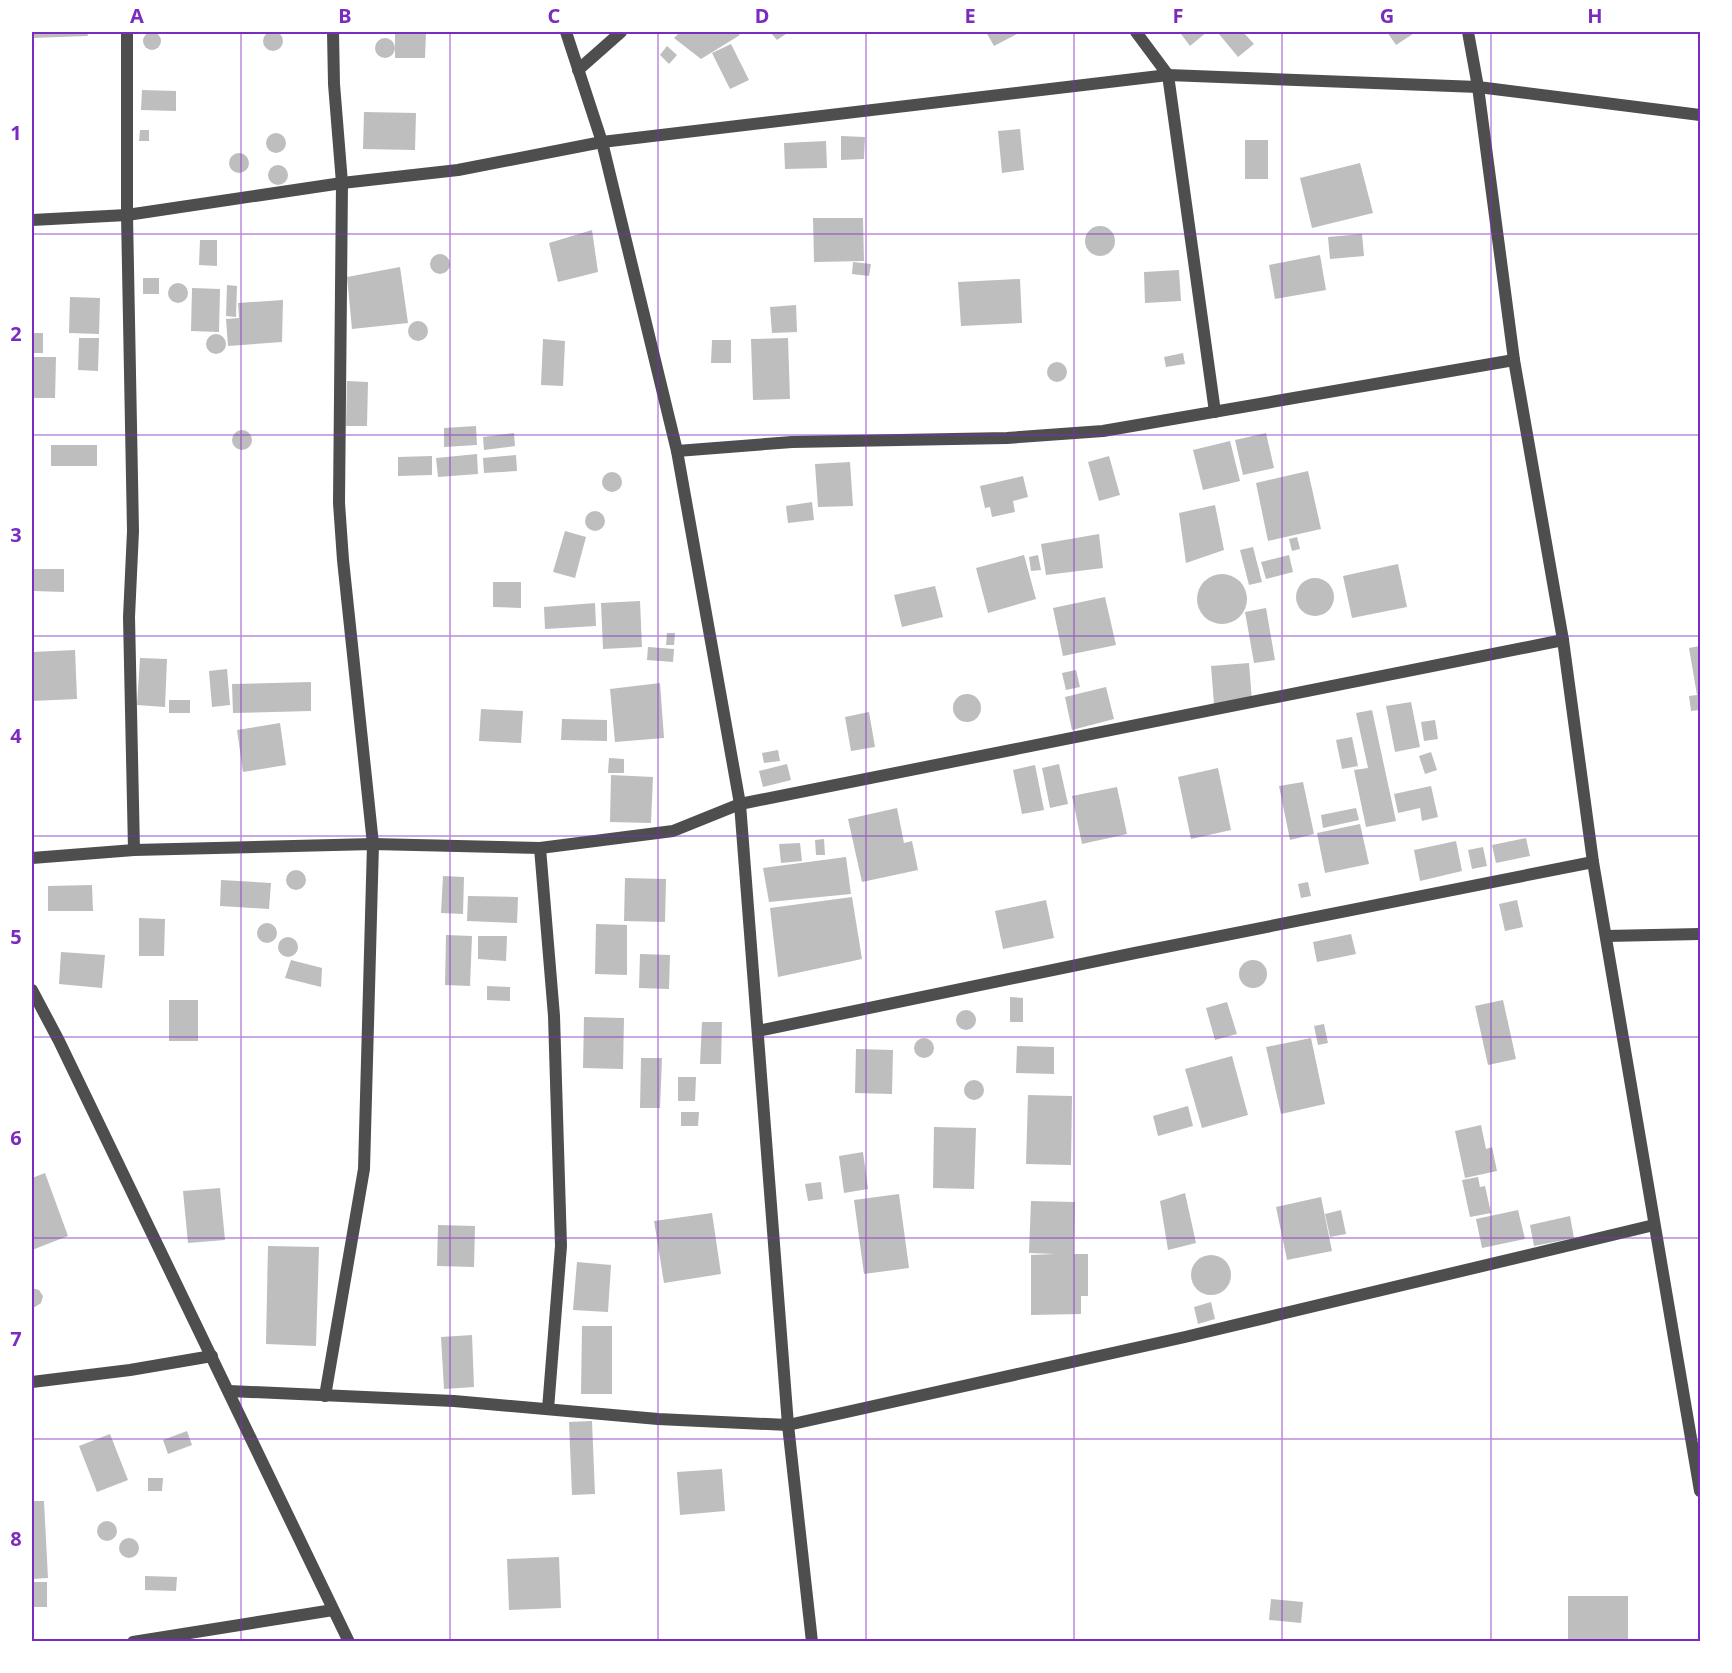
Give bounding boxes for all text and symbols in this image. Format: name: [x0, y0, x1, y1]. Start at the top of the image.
text: A: [130, 2, 144, 29]
text: B: [338, 2, 352, 29]
text: C: [548, 2, 561, 29]
text: D: [755, 2, 769, 29]
text: E: [964, 2, 976, 29]
text: F: [1173, 2, 1183, 29]
text: G: [1380, 2, 1394, 29]
text: H: [1587, 2, 1603, 29]
text: 1: [10, 119, 22, 146]
text: 2: [10, 320, 22, 347]
text: 3: [10, 521, 22, 548]
text: 4: [10, 722, 22, 749]
text: 5: [10, 923, 22, 950]
text: 6: [10, 1124, 22, 1151]
text: 7: [10, 1325, 22, 1352]
text: 8: [10, 1525, 22, 1552]

